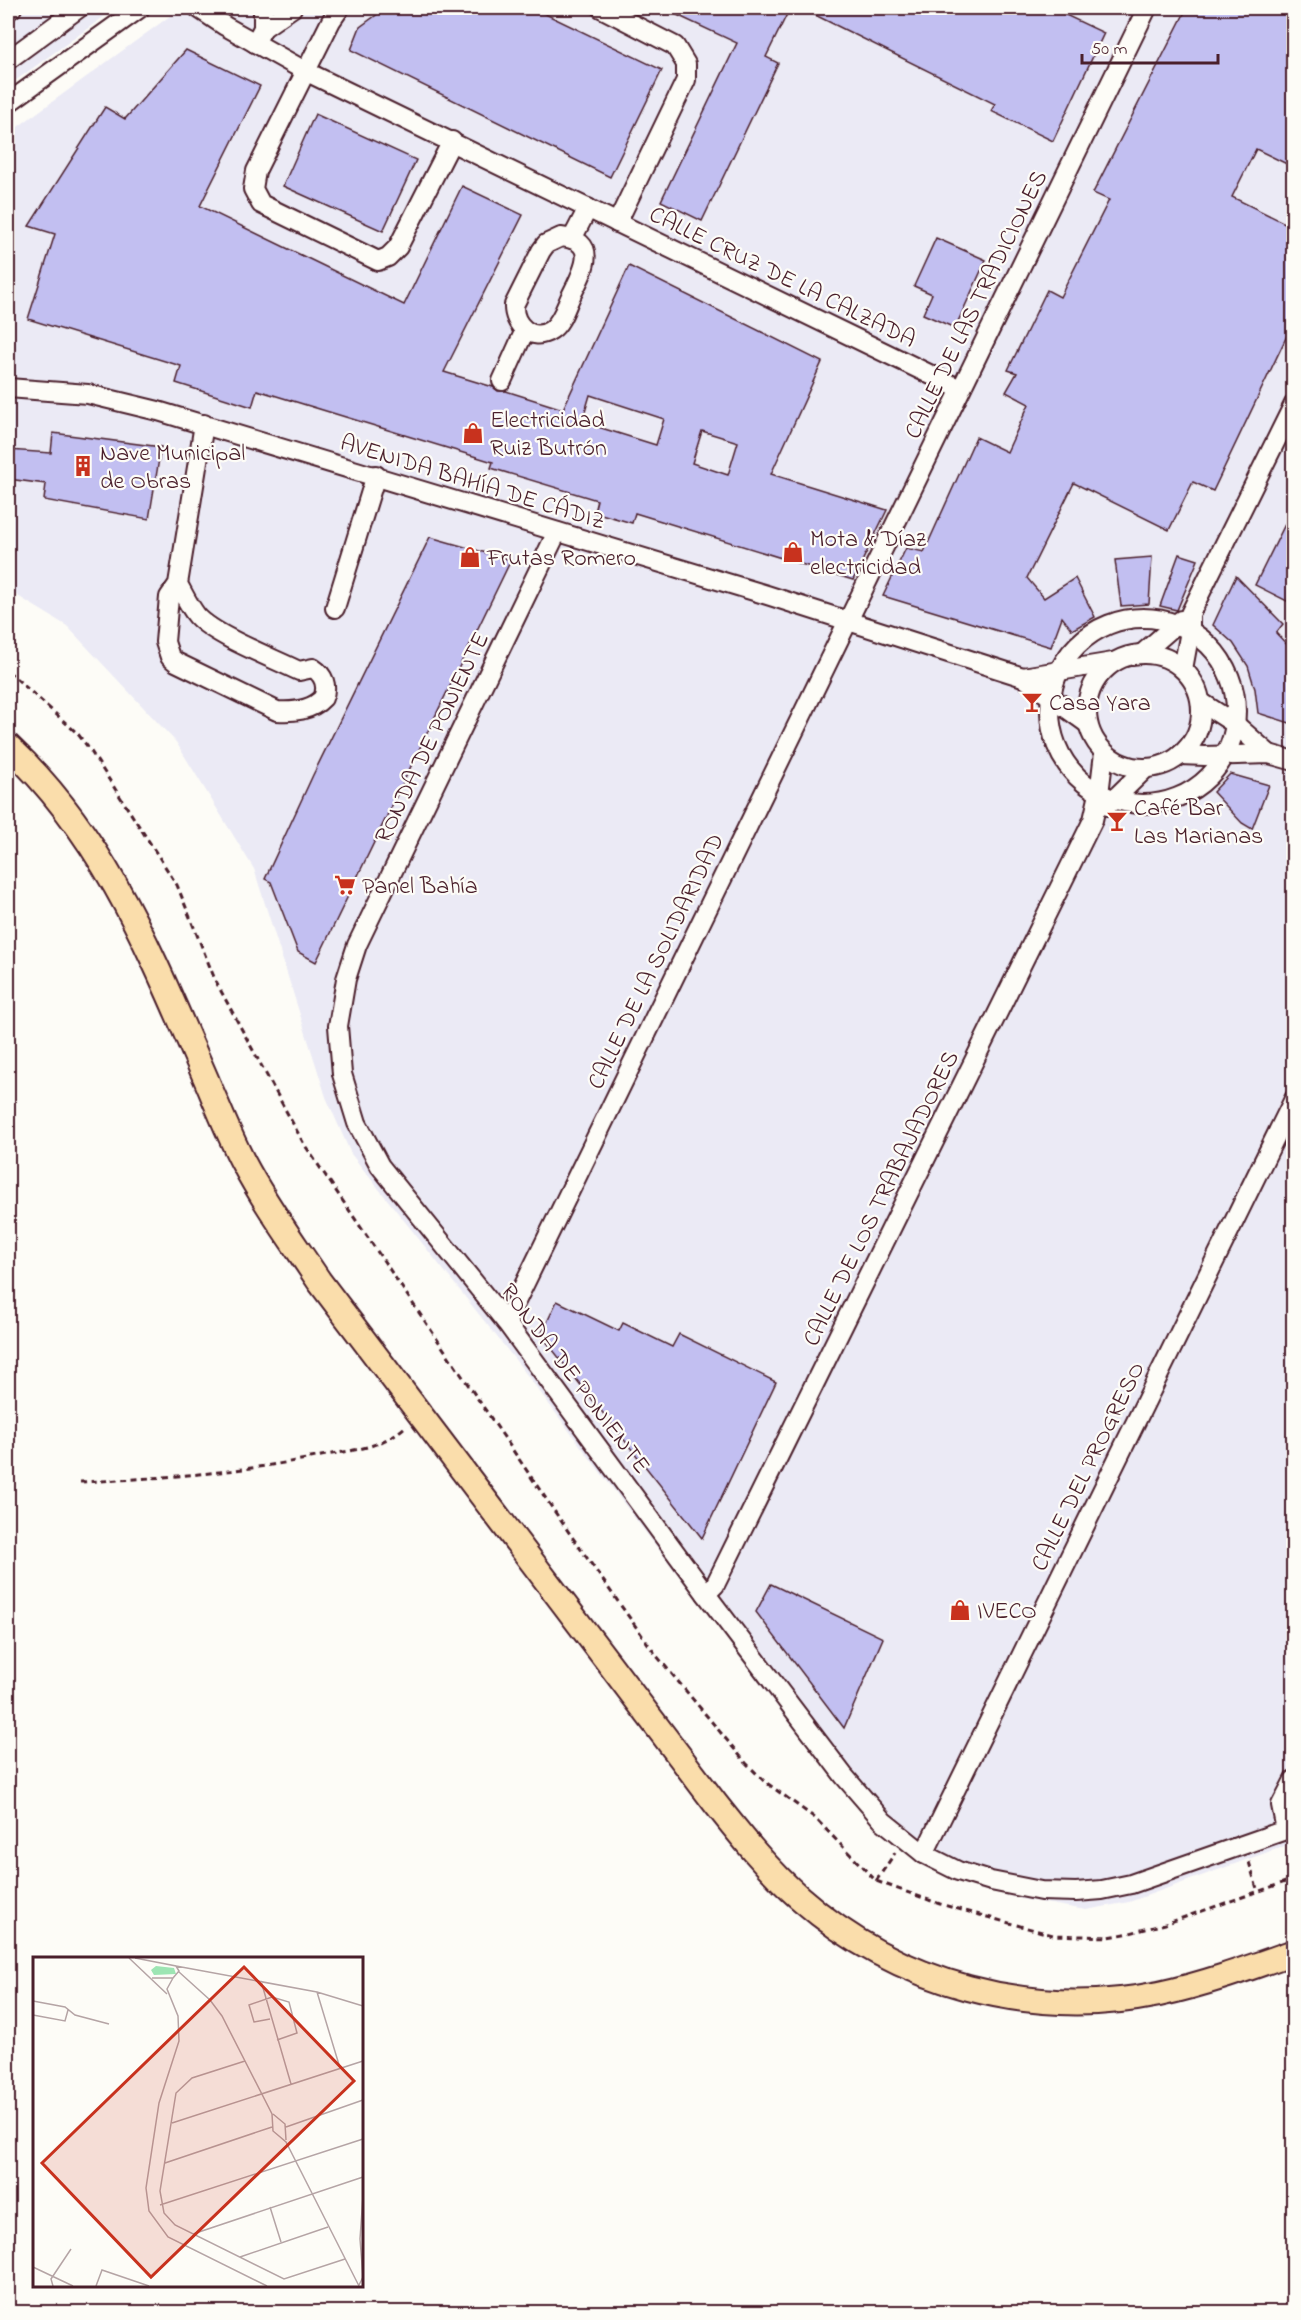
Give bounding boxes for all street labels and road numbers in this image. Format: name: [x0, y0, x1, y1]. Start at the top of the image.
street label: CALLE DE LAS TRADICIONES: [897, 165, 1058, 445]
street label: CALLE CRUZ DE LA CALZADA: [643, 198, 921, 358]
street label: AVENIDA BAHÍA DE CÁDIZ: [336, 426, 609, 540]
street label: RONDA DE PONIENTE: [367, 627, 500, 850]
street label: CALLE DE LA SOLIDARIDAD: [580, 828, 735, 1096]
street label: CALLE DE LOS TRABAJADORES: [795, 1045, 969, 1353]
street label: RONDA DE PONIENTE: [490, 1277, 658, 1482]
street label: CALLE DEL PROGRESO: [1023, 1356, 1155, 1578]

